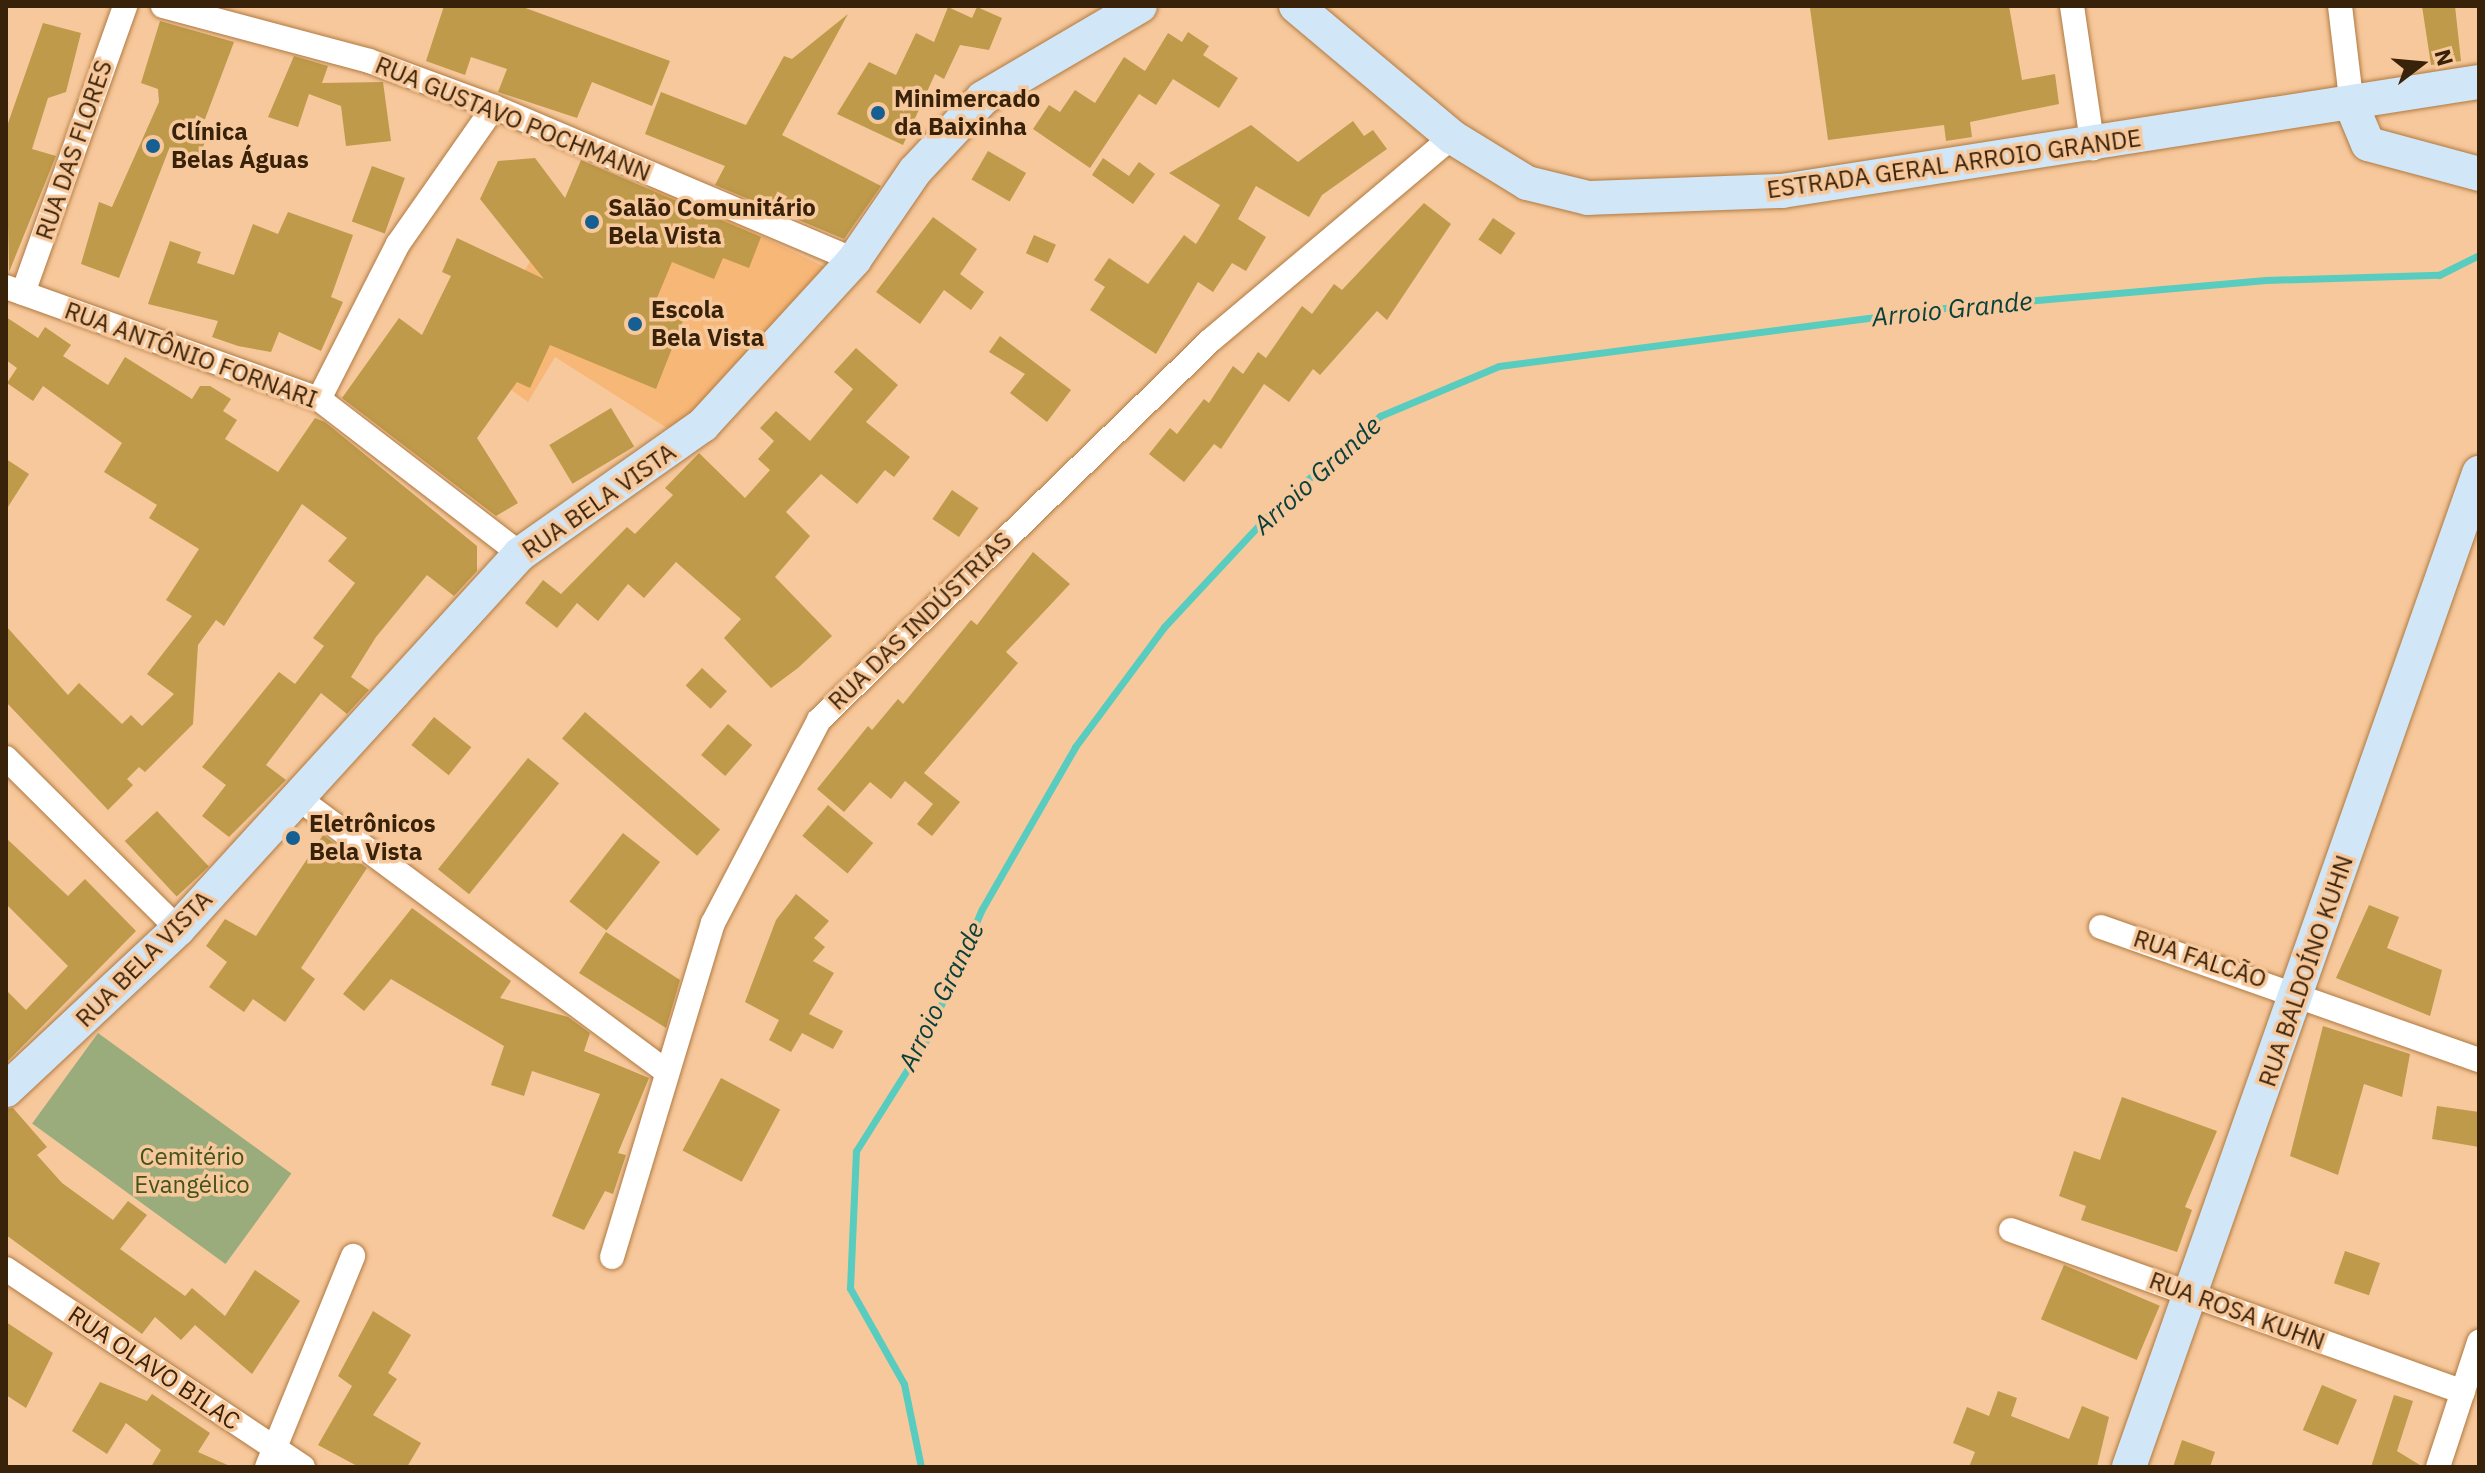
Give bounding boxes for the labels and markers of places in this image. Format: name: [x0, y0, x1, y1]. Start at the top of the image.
place label: Minimercado da Baixinha: [894, 85, 1040, 141]
marker: Minimercado da Baixinha: [869, 104, 887, 122]
place label: Clínica Belas Águas: [171, 118, 309, 174]
marker: Clínica Belas Águas: [142, 135, 164, 157]
place label: Salão Comunitário Bela Vista: [608, 194, 816, 250]
marker: Salão Comunitário Bela Vista: [583, 213, 601, 231]
place label: Escola Bela Vista: [651, 296, 764, 352]
marker: Escola Bela Vista: [626, 315, 644, 333]
place label: Eletrônicos Bela Vista: [309, 810, 436, 866]
marker: Eletrônicos Bela Vista: [284, 829, 302, 847]

